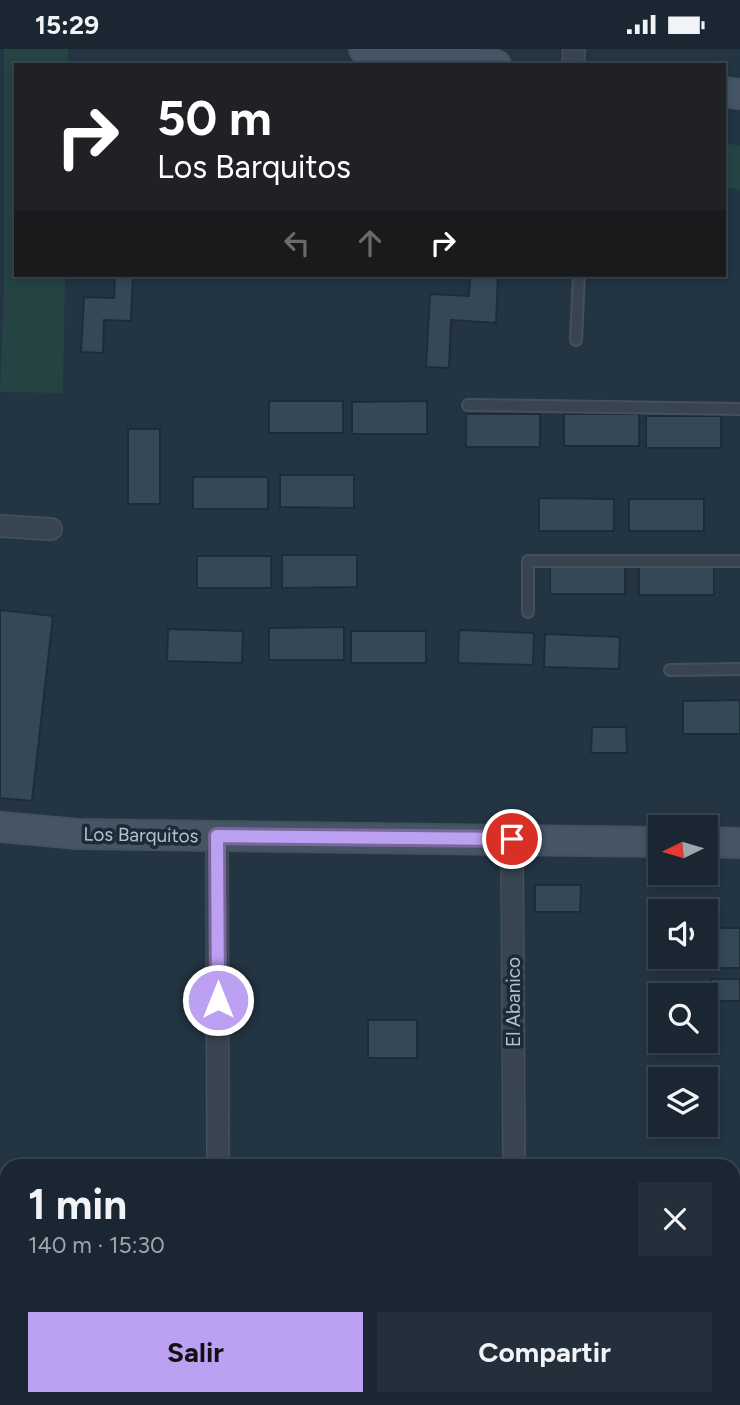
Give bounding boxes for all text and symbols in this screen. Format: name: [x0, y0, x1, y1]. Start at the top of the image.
text: 15:29: [35, 9, 99, 41]
text: 50 m: [157, 88, 272, 147]
icon: right: [42, 91, 133, 182]
text: Los Barquitos: [157, 148, 351, 186]
icon: left: [278, 224, 316, 262]
icon: ahead: [351, 224, 389, 262]
icon: right: [424, 224, 462, 262]
pin: [482, 809, 542, 869]
north arrow: [648, 815, 718, 885]
map controls: [648, 815, 718, 1137]
icon: arrive: [493, 820, 531, 858]
street label: Los Barquitos: [83, 822, 199, 848]
button: sound: [648, 899, 718, 969]
street label: El Abanico: [502, 957, 525, 1047]
position arrow: [181, 963, 255, 1037]
button: search: [648, 983, 718, 1053]
button: layers: [648, 1067, 718, 1137]
text: 1 min: [28, 1179, 127, 1230]
button: close: [638, 1182, 712, 1256]
text: 140 m · 15:30: [28, 1231, 165, 1259]
button: Salir: [28, 1312, 363, 1392]
button: Compartir: [377, 1312, 712, 1392]

